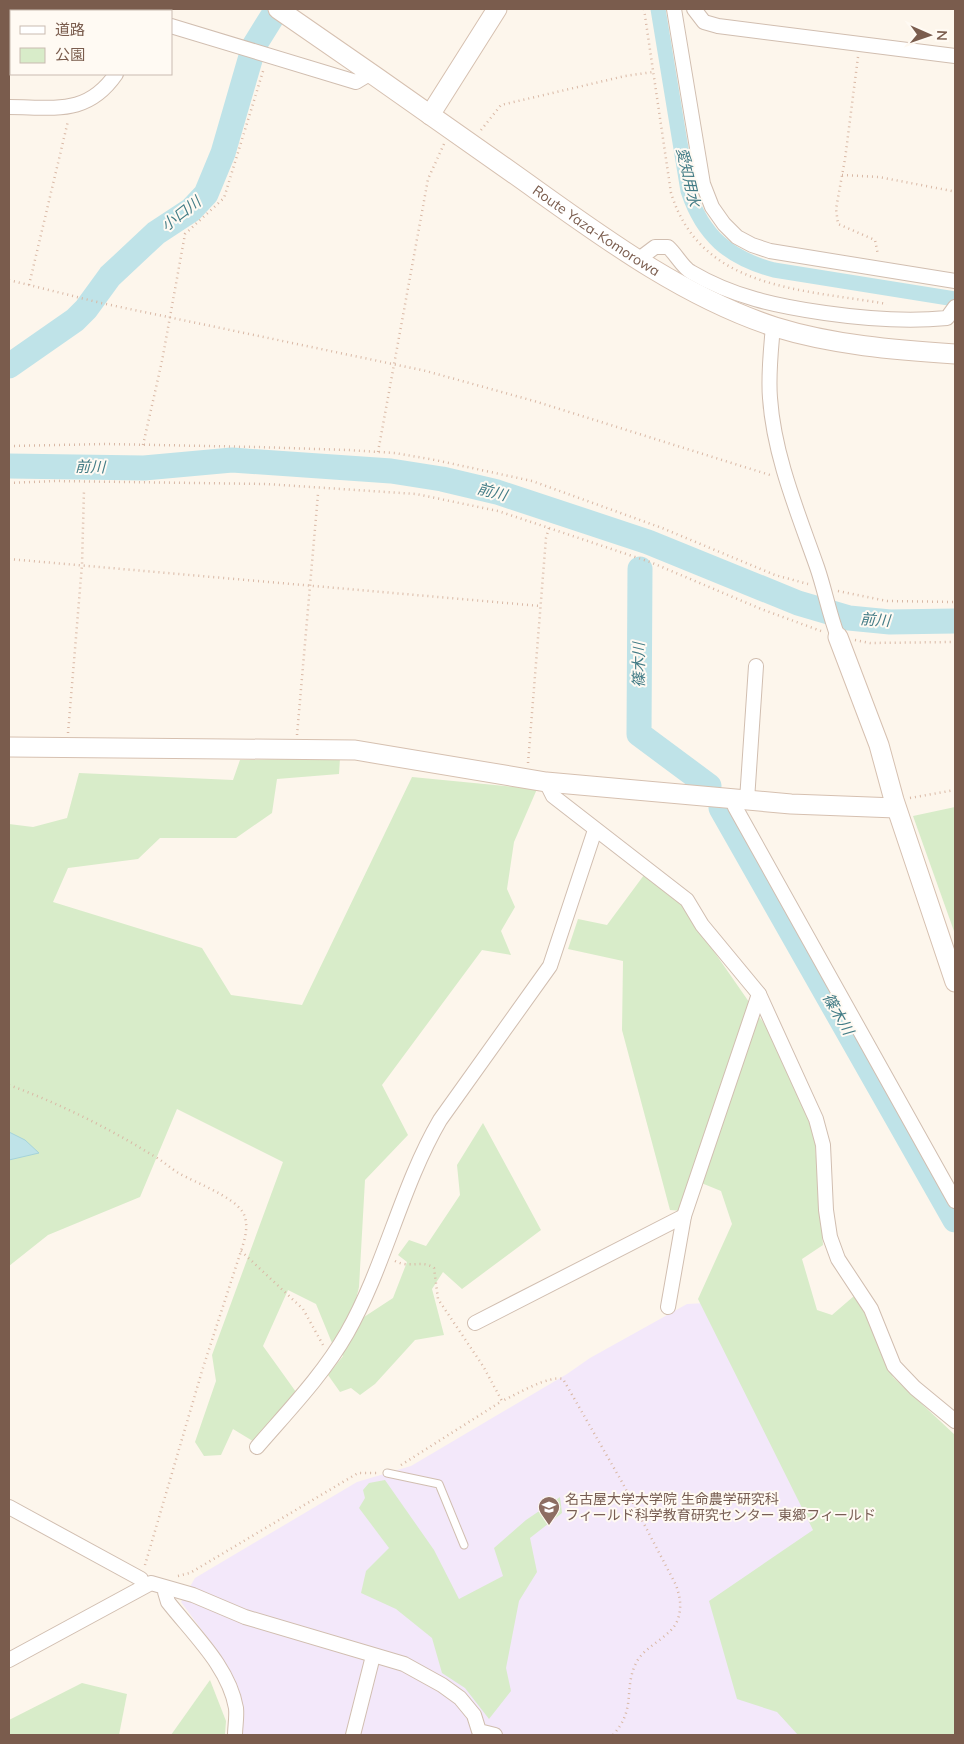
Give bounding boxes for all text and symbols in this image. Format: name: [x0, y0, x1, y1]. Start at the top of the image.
legend: [10, 10, 172, 75]
north arrow: [904, 10, 954, 60]
text: 道路: [55, 20, 85, 39]
text: N: [933, 30, 951, 41]
text: 公園: [55, 45, 85, 64]
water label: 愛知用水: [672, 146, 705, 210]
street label: Route Yaza-Komorowa: [529, 181, 663, 280]
water label: 小口川: [157, 191, 206, 235]
water label: 前川: [75, 457, 107, 476]
water label: 前川: [475, 478, 511, 505]
water label: 前川: [859, 609, 893, 630]
water label: 篠木川: [629, 641, 648, 688]
water label: 篠木川: [819, 990, 859, 1040]
place label: 名古屋大学大学院 生命農学研究科 フィールド科学教育研究センター 東郷フィールド: [565, 1490, 876, 1524]
school or university icon: 名古屋大学大学院 生命農学研究科 フィールド科学教育研究センター 東郷フィールド: [537, 1495, 561, 1526]

